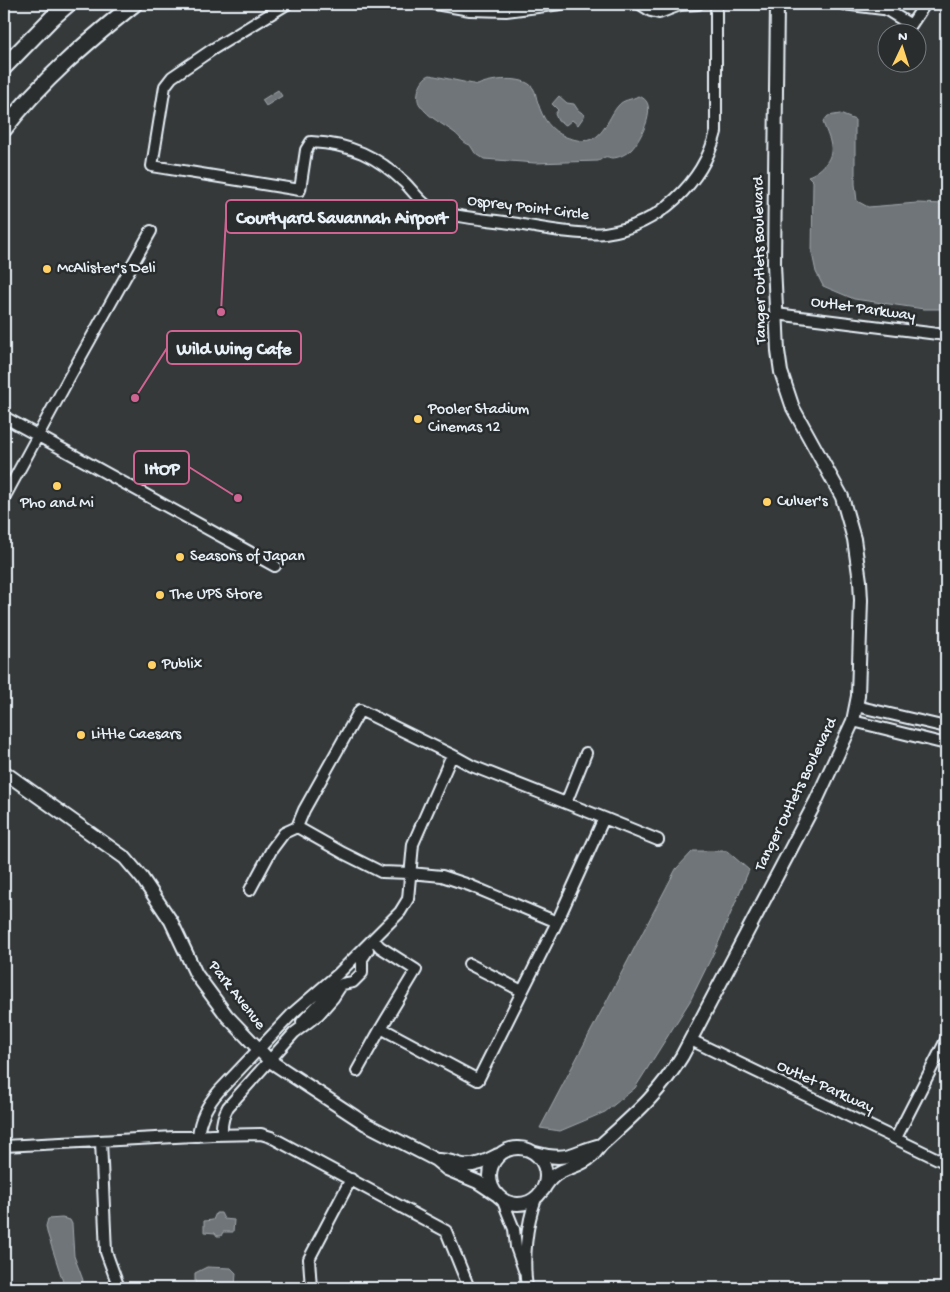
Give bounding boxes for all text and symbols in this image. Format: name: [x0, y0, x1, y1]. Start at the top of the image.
north arrow: [878, 22, 928, 72]
text: N: [898, 29, 908, 46]
street label: Tanger Outlets Boulevard: [750, 174, 772, 345]
street label: Osprey Point Circle: [466, 192, 591, 226]
callout: Courtyard Savannah Airport: [226, 200, 457, 233]
text: Courtyard Savannah Airport: [235, 209, 449, 230]
place label: McAlister's Deli: [57, 260, 156, 279]
marker: McAlister's Deli: [41, 263, 53, 275]
street label: Outlet Parkway: [809, 293, 917, 327]
callout: Wild Wing Cafe: [167, 331, 301, 364]
text: Wild Wing Cafe: [176, 340, 292, 361]
place label: Pooler Stadium Cinemas 12: [427, 401, 530, 438]
marker: Pooler Stadium Cinemas 12: [412, 413, 424, 425]
callout: IHOP: [134, 451, 189, 484]
text: IHOP: [144, 460, 181, 481]
marker: Pho and Mi: [51, 480, 63, 492]
place label: Culver's: [777, 493, 829, 512]
place label: Pho and Mi: [19, 495, 94, 514]
marker: Culver's: [761, 496, 773, 508]
place label: Seasons of Japan: [190, 548, 305, 567]
marker: Seasons of Japan: [174, 551, 186, 563]
place label: The UPS Store: [169, 586, 263, 605]
marker: The UPS Store: [154, 589, 166, 601]
place label: Publix: [161, 656, 203, 675]
marker: Publix: [146, 659, 158, 671]
street label: Tanger Outlets Boulevard: [751, 714, 843, 876]
place label: Little Caesars: [91, 726, 182, 745]
marker: Little Caesars: [75, 729, 87, 741]
street label: Park Avenue: [203, 957, 269, 1035]
street label: Outlet Parkway: [773, 1057, 877, 1119]

